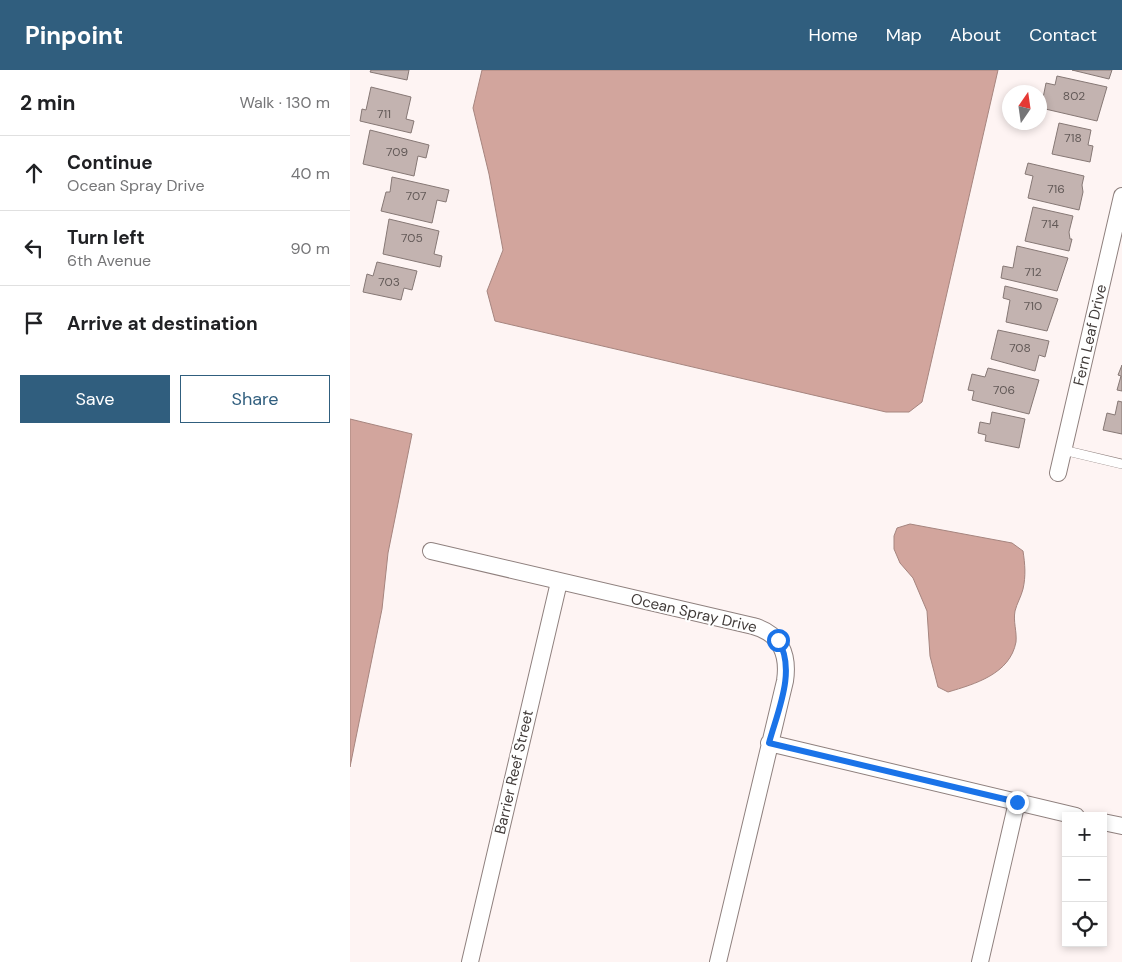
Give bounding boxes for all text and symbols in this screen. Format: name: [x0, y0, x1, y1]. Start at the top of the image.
text: Pinpoint: [25, 20, 123, 51]
text: Home: [808, 23, 858, 47]
text: Map: [886, 23, 922, 47]
text: About: [950, 23, 1001, 47]
text: Contact: [1029, 23, 1097, 47]
north arrow: [1002, 85, 1047, 130]
house number: 802: [1063, 88, 1085, 104]
text: 2 min: [20, 89, 76, 117]
text: Walk · 130 m: [239, 92, 330, 113]
house number: 711: [377, 106, 391, 122]
house number: 718: [1064, 130, 1082, 146]
house number: 709: [386, 144, 408, 160]
text: Continue: [67, 150, 153, 175]
icon: ahead: [20, 159, 48, 187]
text: 40 m: [291, 163, 330, 184]
text: Ocean Spray Drive: [67, 175, 205, 196]
house number: 716: [1047, 181, 1065, 197]
house number: 707: [406, 188, 426, 204]
house number: 714: [1041, 216, 1059, 232]
text: Turn left: [67, 225, 145, 250]
house number: 705: [401, 230, 423, 246]
icon: left: [20, 234, 48, 262]
text: 90 m: [290, 238, 330, 259]
text: 6th Avenue: [67, 250, 151, 271]
house number: 712: [1024, 264, 1042, 280]
house number: 703: [378, 274, 400, 290]
street label: Fern Leaf Drive: [1069, 282, 1111, 388]
house number: 710: [1024, 298, 1042, 314]
icon: arrive: [20, 309, 48, 337]
text: Arrive at destination: [67, 311, 258, 336]
house number: 708: [1009, 340, 1031, 356]
button: Save: [20, 375, 170, 423]
button: Share: [180, 375, 330, 423]
house number: 706: [993, 382, 1015, 398]
street label: Ocean Spray Drive: [629, 589, 759, 637]
route start: [767, 629, 790, 652]
street label: Barrier Reef Street: [490, 708, 538, 836]
route end: [1006, 791, 1029, 814]
map controls: [1062, 812, 1107, 947]
button: +: [1062, 812, 1107, 857]
button: −: [1062, 857, 1107, 902]
button: locate: [1062, 902, 1107, 947]

